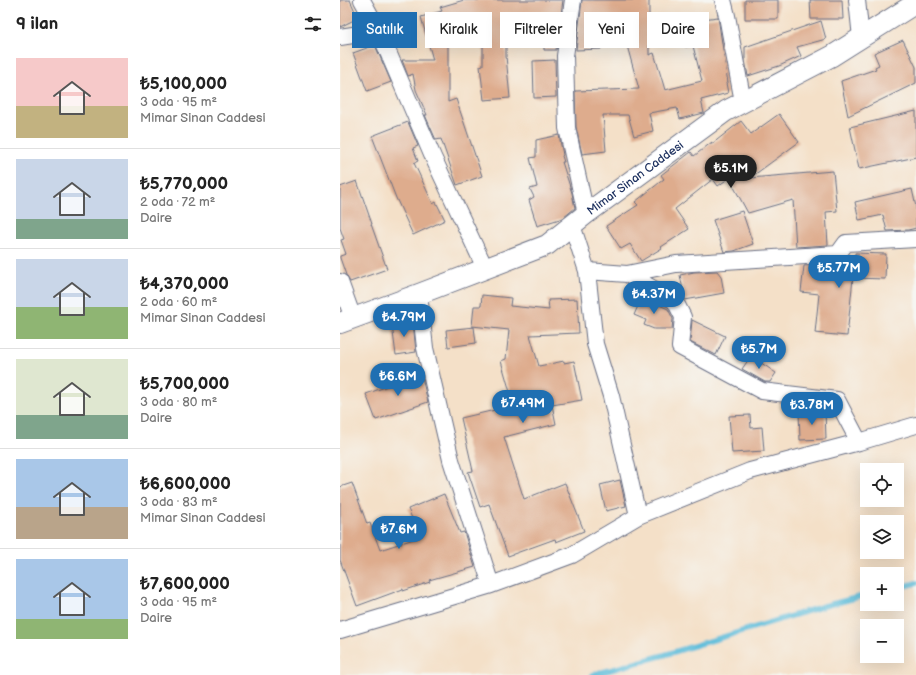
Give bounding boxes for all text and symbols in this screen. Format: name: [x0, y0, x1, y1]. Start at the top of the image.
chip: Satılık: [352, 12, 417, 48]
chip: Kiralık: [425, 12, 492, 48]
chip: Filtreler: [500, 12, 576, 48]
chip: Yeni: [584, 12, 639, 48]
chip: Daire: [647, 12, 709, 48]
icon: filters: [302, 13, 324, 35]
text: 9 ilan: [16, 14, 58, 34]
icon: home: [48, 74, 96, 122]
text: ₺5,100,000: [140, 74, 227, 94]
text: 3 oda · 95 m²: [140, 94, 217, 110]
text: Mimar Sinan Caddesi: [140, 110, 266, 126]
street label: Mimar Sinan Caddesi: [584, 138, 687, 219]
pin: ₺5.1M: [703, 155, 759, 189]
text: ₺5.1M: [714, 160, 748, 176]
text: ₺5,770,000: [140, 174, 228, 194]
icon: home: [48, 175, 96, 223]
text: 2 oda · 72 m²: [140, 194, 215, 210]
text: Daire: [140, 210, 172, 226]
pin: ₺5.77M: [806, 255, 872, 289]
text: ₺5.77M: [817, 260, 861, 276]
text: ₺4,370,000: [140, 274, 229, 294]
icon: home: [48, 275, 96, 323]
pin: ₺4.37M: [621, 281, 687, 315]
text: ₺4.37M: [632, 286, 676, 302]
text: 2 oda · 60 m²: [140, 294, 217, 310]
pin: ₺4.79M: [371, 304, 437, 338]
text: ₺4.79M: [382, 309, 426, 325]
text: Mimar Sinan Caddesi: [140, 310, 266, 326]
pin: ₺5.7M: [731, 336, 787, 370]
text: ₺5.7M: [741, 341, 777, 357]
pin: ₺6.6M: [370, 363, 426, 397]
text: ₺6.6M: [379, 368, 417, 384]
text: ₺5,700,000: [140, 374, 229, 394]
icon: home: [48, 375, 96, 423]
pin: ₺7.49M: [490, 390, 556, 424]
pin: ₺3.78M: [779, 392, 845, 426]
text: 3 oda · 80 m²: [140, 394, 217, 410]
text: ₺7.49M: [501, 395, 545, 411]
text: ₺3.78M: [790, 397, 834, 413]
text: Daire: [140, 410, 172, 426]
map controls: [860, 463, 904, 663]
button: locate: [860, 463, 904, 507]
text: ₺6,600,000: [140, 474, 231, 494]
icon: home: [48, 475, 96, 523]
text: 3 oda · 83 m²: [140, 494, 218, 510]
text: Mimar Sinan Caddesi: [140, 510, 266, 526]
button: layers: [860, 515, 904, 559]
pin: ₺7.6M: [371, 516, 427, 550]
text: ₺7.6M: [381, 521, 417, 537]
button: +: [860, 567, 904, 611]
text: ₺7,600,000: [140, 574, 230, 594]
icon: home: [48, 575, 96, 623]
text: 3 oda · 95 m²: [140, 594, 217, 610]
text: Daire: [140, 610, 172, 626]
button: −: [860, 619, 904, 663]

